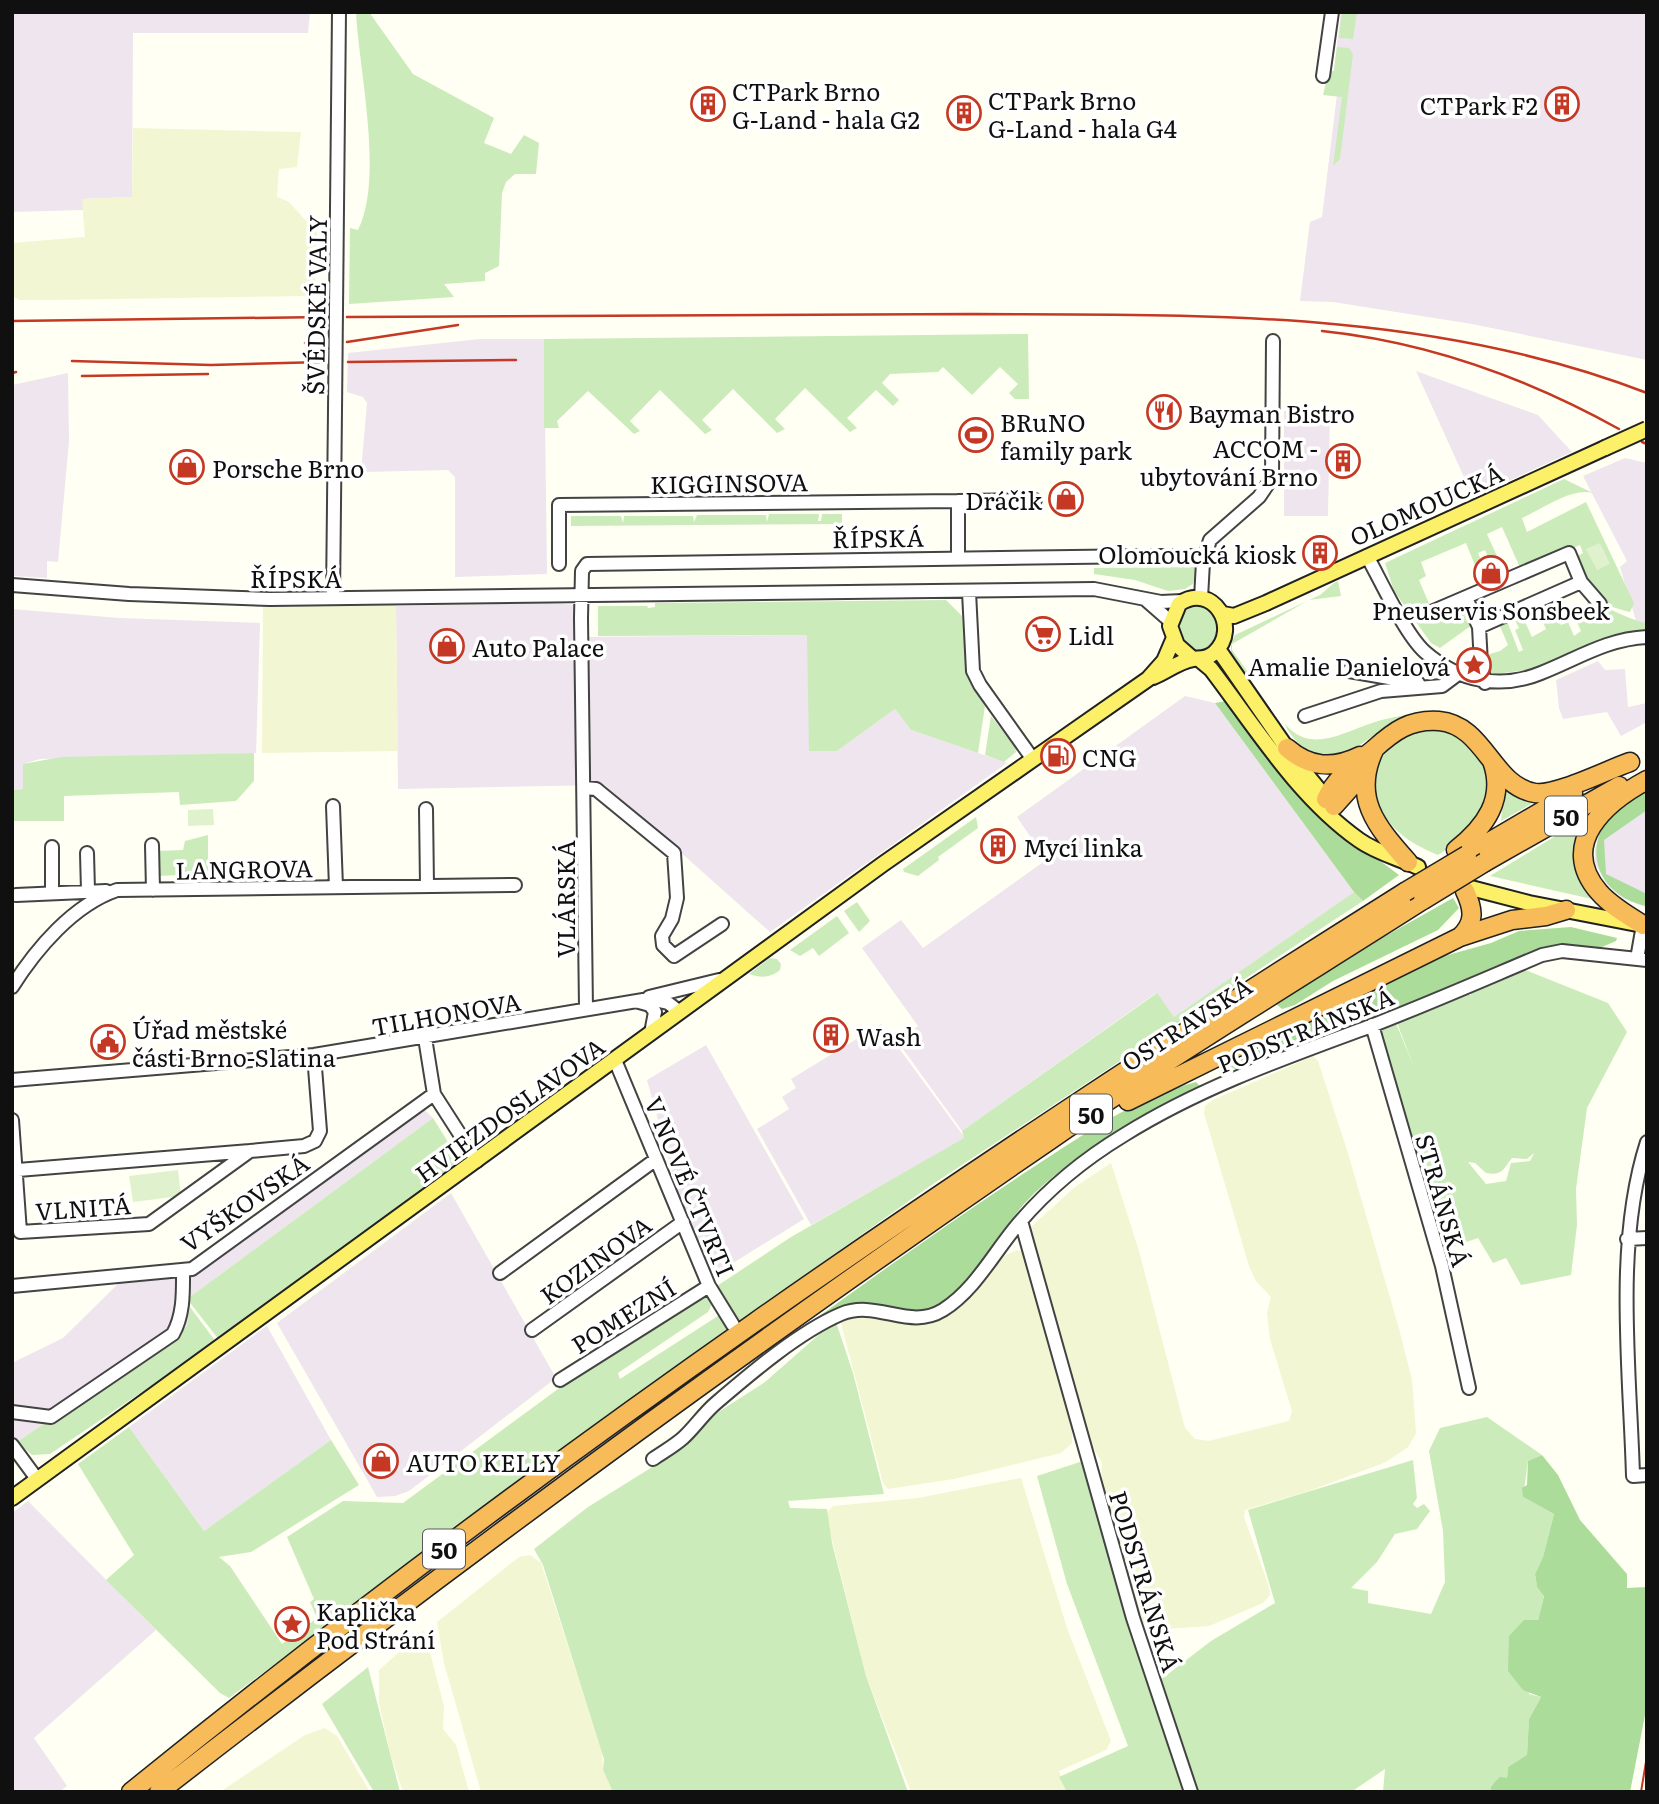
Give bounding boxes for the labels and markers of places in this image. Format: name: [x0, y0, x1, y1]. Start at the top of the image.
place label: CTPark Brno G-Land - hala G2: [732, 73, 920, 136]
place label: CTPark Brno G-Land - hala G4: [988, 82, 1177, 145]
building icon: CTPark Brno G-Land - hala G2: [689, 85, 727, 123]
building icon: CTPark F2: [1543, 85, 1581, 123]
place label: CTPark F2: [1420, 87, 1538, 122]
building icon: CTPark Brno G-Land - hala G4: [945, 94, 983, 132]
restaurant icon: Bayman Bistro: [1145, 393, 1183, 431]
place label: Bayman Bistro: [1188, 395, 1355, 430]
place label: BRuNO family park: [1000, 404, 1132, 467]
sports icon: BRuNO family park: [957, 416, 995, 454]
place label: ACCOM - ubytování Brno: [1140, 430, 1318, 493]
building icon: ACCOM - ubytování Brno: [1324, 442, 1362, 480]
shop icon: Porsche Brno: [168, 448, 206, 486]
place label: Porsche Brno: [212, 450, 364, 485]
shop icon: Dráčik: [1047, 480, 1085, 518]
place label: Dráčik: [965, 482, 1042, 517]
building icon: Olomoucká kiosk: [1301, 534, 1339, 572]
place label: Olomoucká kiosk: [1098, 536, 1296, 571]
shop icon: Pneuservis Sonsbeek: [1472, 554, 1510, 592]
place label: Pneuservis Sonsbeek: [1372, 592, 1610, 627]
supermarket icon: Lidl: [1024, 615, 1062, 653]
place label: Lidl: [1068, 617, 1114, 652]
shop icon: Auto Palace: [428, 627, 466, 665]
place label: Auto Palace: [472, 629, 604, 664]
place icon: Amalie Danielová: [1455, 646, 1493, 684]
place label: Amalie Danielová: [1248, 648, 1450, 683]
fuel station icon: CNG: [1039, 737, 1077, 775]
place label: CNG: [1082, 739, 1137, 774]
building icon: Mycí linka: [979, 827, 1017, 865]
place label: Mycí linka: [1023, 829, 1143, 864]
place label: Úřad městské části Brno-Slatina: [132, 1011, 336, 1074]
building icon: Wash: [812, 1016, 850, 1054]
place label: Wash: [856, 1018, 921, 1053]
public building icon: Úřad městské části Brno-Slatina: [89, 1023, 127, 1061]
shop icon: AUTO KELLY: [362, 1442, 400, 1480]
place label: AUTO KELLY: [406, 1444, 561, 1479]
place label: Kaplička Pod Strání: [316, 1593, 435, 1656]
place icon: Kaplička Pod Strání: [273, 1605, 311, 1643]

